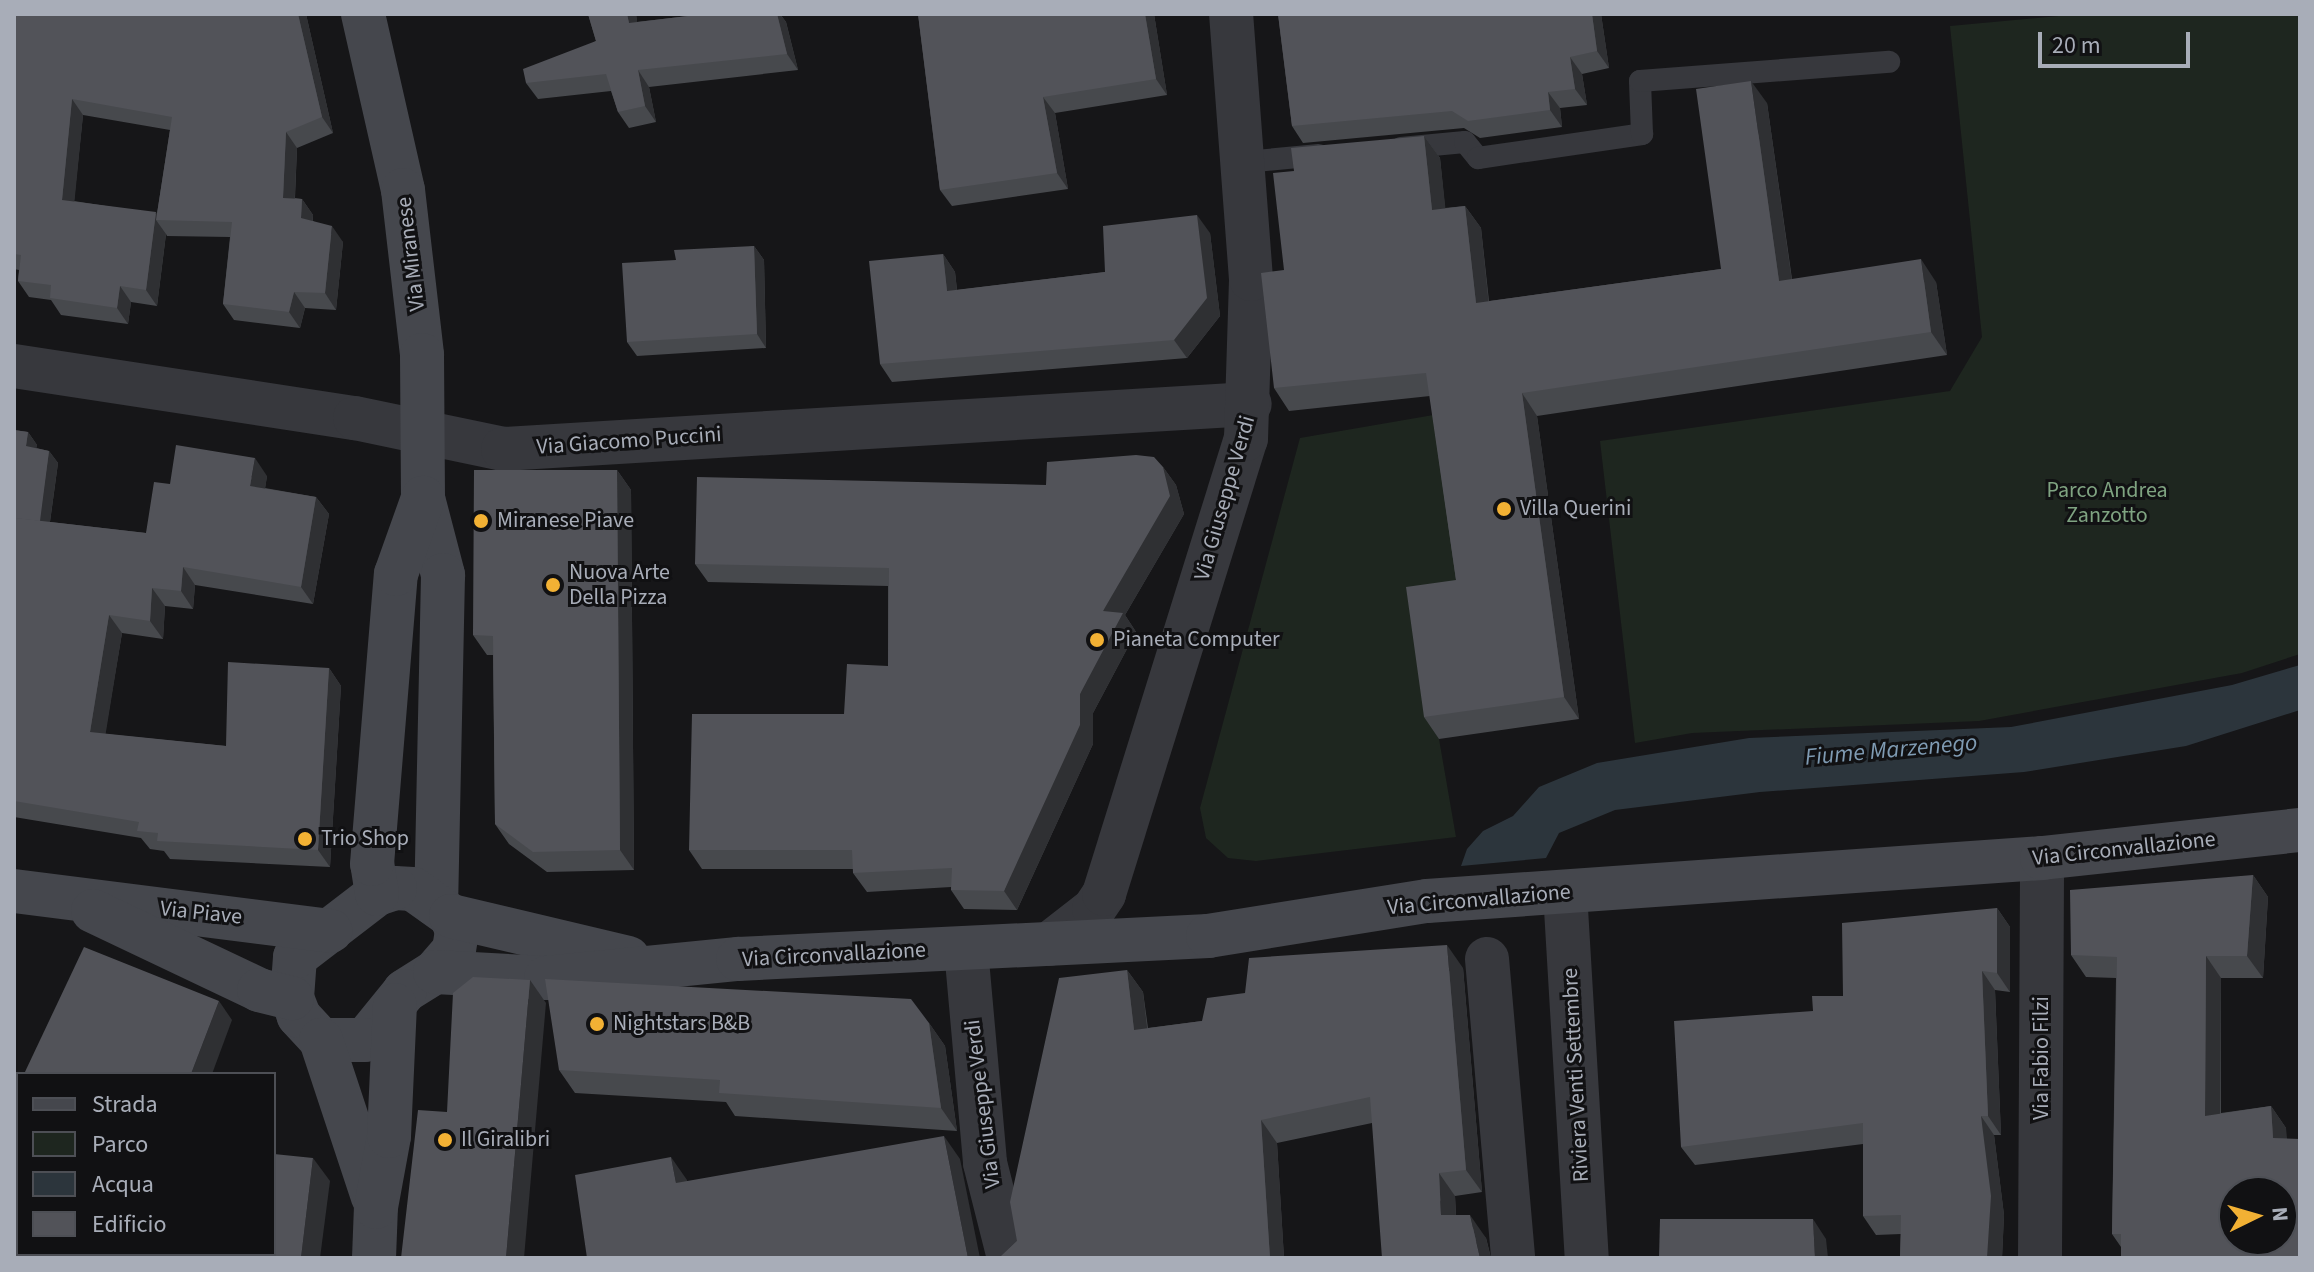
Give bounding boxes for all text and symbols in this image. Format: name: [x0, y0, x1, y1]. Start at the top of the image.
scale bar: [2042, 16, 2194, 66]
text: 20 m: [2052, 28, 2101, 63]
street label: Via Miranese: [391, 195, 431, 313]
street label: Via Giuseppe Verdi: [1189, 413, 1261, 583]
street label: Via Giacomo Puccini: [536, 421, 722, 461]
park label: Parco Andrea Zanzotto: [2046, 477, 2168, 528]
place label: Villa Querini: [1520, 496, 1631, 522]
marker: Villa Querini: [1495, 500, 1513, 518]
place label: Miranese Piave: [497, 508, 634, 534]
marker: Miranese Piave: [472, 512, 490, 530]
place label: Nuova Arte Della Pizza: [569, 559, 670, 610]
marker: Nuova Arte Della Pizza: [544, 576, 562, 594]
place label: Pianeta Computer: [1113, 627, 1280, 653]
marker: Pianeta Computer: [1088, 631, 1106, 649]
water label: Fiume Marzenego: [1804, 728, 1978, 772]
place label: Trio Shop: [321, 826, 409, 852]
street label: Via Circonvallazione: [2031, 826, 2217, 872]
marker: Trio Shop: [296, 830, 314, 848]
street label: Via Circonvallazione: [1386, 879, 1572, 921]
street label: Via Piave: [159, 896, 243, 930]
street label: Via Circonvallazione: [741, 937, 927, 973]
street label: Riviera Venti Settembre: [1557, 967, 1595, 1183]
street label: Via Fabio Filzi: [2029, 996, 2055, 1120]
place label: Nightstars B&B: [613, 1011, 750, 1037]
marker: Nightstars B&B: [588, 1015, 606, 1033]
street label: Via Giuseppe Verdi: [960, 1018, 1006, 1190]
legend: [16, 1072, 276, 1256]
text: Strada: [92, 1087, 158, 1122]
text: Parco: [92, 1127, 148, 1162]
place label: Il Giralibri: [461, 1127, 550, 1153]
marker: Il Giralibri: [436, 1131, 454, 1149]
text: Acqua: [92, 1167, 154, 1202]
north arrow: [2218, 1176, 2298, 1256]
text: N: [2263, 1205, 2296, 1223]
text: Edificio: [92, 1207, 166, 1242]

